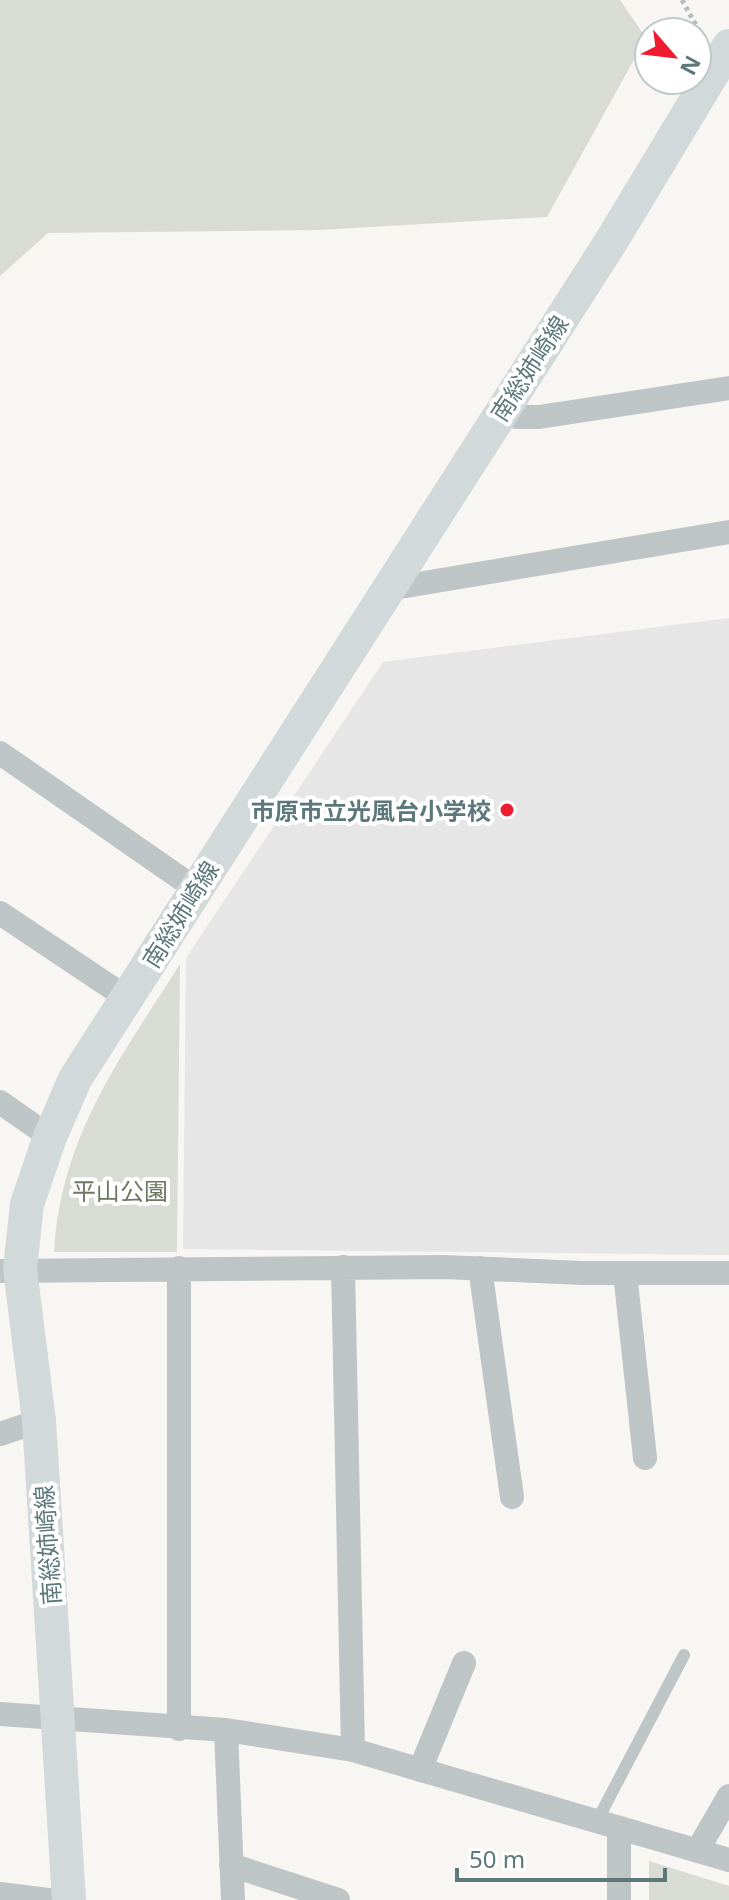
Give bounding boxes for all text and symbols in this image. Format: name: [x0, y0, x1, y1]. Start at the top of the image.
north arrow: [633, 16, 713, 96]
text: N: [674, 51, 709, 81]
street label: 南総姉崎線: [482, 309, 576, 427]
place label: 市原市立光風台小学校: [251, 794, 491, 827]
marker: 市原市立光風台小学校: [498, 801, 516, 819]
street label: 南総姉崎線: [134, 854, 226, 974]
park label: 平山公園: [72, 1174, 168, 1207]
street label: 南総姉崎線: [26, 1484, 68, 1606]
scale bar: [457, 1832, 665, 1882]
text: 50 m: [469, 1842, 525, 1875]

